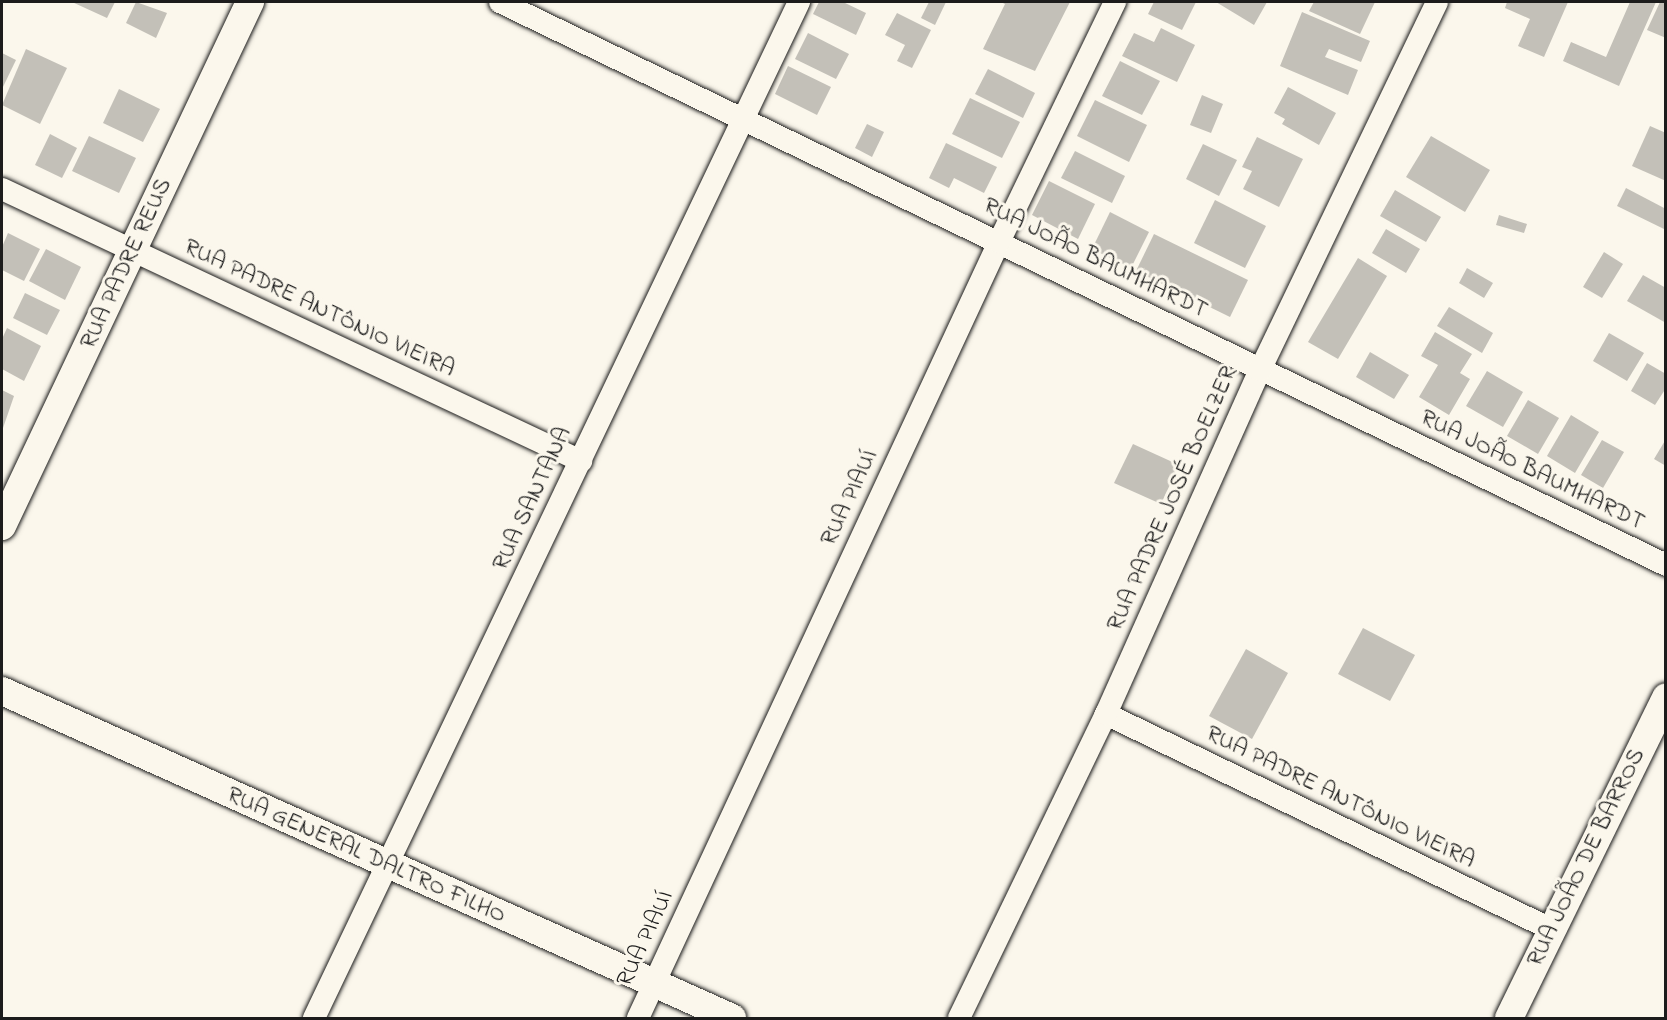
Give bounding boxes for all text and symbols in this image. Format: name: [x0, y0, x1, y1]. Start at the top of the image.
street label: RUA PADRE REUS: [75, 174, 179, 354]
street label: RUA JOÃO BAUMHARDT: [978, 192, 1212, 326]
street label: RUA PADRE ANTÔNIO VIEIRA: [179, 233, 459, 385]
street label: RUA PADRE JOSÉ BOELZER: [1102, 362, 1244, 636]
street label: RUA JOÃO BAUMHARDT: [1415, 404, 1649, 538]
street label: RUA SANTANA: [487, 423, 579, 575]
street label: RUA PIAUÍ: [815, 445, 885, 551]
street label: RUA PADRE ANTÔNIO VIEIRA: [1201, 720, 1479, 876]
street label: RUA JOÃO DE BARROS: [1522, 744, 1652, 972]
street label: RUA GENERAL DALTRO FILHO: [222, 781, 510, 931]
street label: RUA PIAUÍ: [611, 886, 681, 992]

